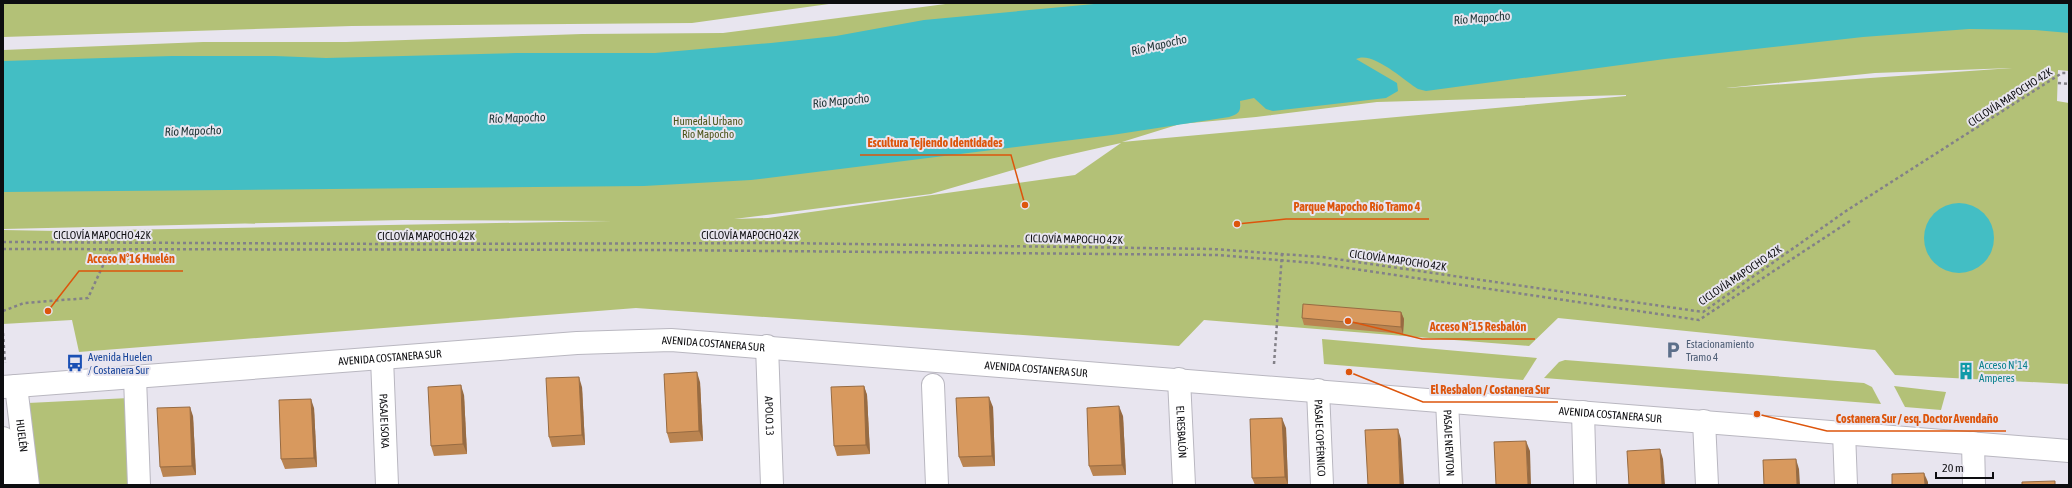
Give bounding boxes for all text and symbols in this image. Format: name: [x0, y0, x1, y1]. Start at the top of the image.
water label: Río Mapocho: [1453, 9, 1511, 27]
water label: Río Mapocho: [1130, 32, 1189, 58]
street label: CICLOVÍA MAPOCHO 42K: [1966, 65, 2055, 129]
water label: Río Mapocho: [812, 91, 870, 111]
water label: Río Mapocho: [488, 110, 546, 126]
park label: Humedal Urbano Río Mapocho: [673, 115, 743, 140]
water label: Río Mapocho: [164, 123, 222, 139]
callout: Escultura Tejiendo Identidades: [860, 131, 1011, 155]
text: Escultura Tejiendo Identidades: [867, 136, 1003, 150]
callout: Parque Mapocho Río Tramo 4: [1286, 195, 1429, 219]
text: Parque Mapocho Río Tramo 4: [1294, 200, 1421, 214]
street label: CICLOVÍA MAPOCHO 42K: [53, 229, 151, 241]
street label: CICLOVÍA MAPOCHO 42K: [701, 229, 799, 241]
street label: CICLOVÍA MAPOCHO 42K: [377, 230, 475, 242]
street label: CICLOVÍA MAPOCHO 42K: [1025, 232, 1124, 246]
street label: CICLOVÍA MAPOCHO 42K: [1696, 242, 1784, 307]
callout: Acceso N°16 Huelén: [79, 247, 183, 271]
street label: CICLOVÍA MAPOCHO 42K: [1349, 247, 1448, 273]
text: Acceso N°16 Huelén: [86, 252, 175, 266]
callout: Acceso N°15 Resbalón: [1422, 315, 1535, 339]
text: Acceso N°15 Resbalón: [1429, 320, 1526, 334]
street label: AVENIDA COSTANERA SUR: [661, 334, 766, 353]
place label: Estacionamiento Tramo 4: [1686, 338, 1754, 363]
parking icon: Estacionamiento Tramo 4: [1663, 340, 1683, 360]
street label: AVENIDA COSTANERA SUR: [338, 347, 442, 367]
place label: Avenida Huelen / Costanera Sur: [88, 351, 152, 376]
bus stop icon: Avenida Huelen / Costanera Sur: [65, 353, 85, 373]
street label: AVENIDA COSTANERA SUR: [984, 359, 1089, 379]
place label: Acceso N°14 Amperes: [1979, 359, 2028, 384]
building icon: Acceso N°14 Amperes: [1956, 361, 1976, 381]
callout: El Resbalon / Costanera Sur: [1423, 378, 1558, 402]
text: El Resbalon / Costanera Sur: [1430, 383, 1550, 397]
street label: PASAJE ISOKA: [377, 393, 392, 449]
street label: APOLO 13: [763, 396, 776, 436]
street label: PASAJE COPÉRNICO: [1312, 399, 1328, 477]
street label: EL RESBALÓN: [1174, 405, 1189, 459]
street label: AVENIDA COSTANERA SUR: [1558, 405, 1663, 425]
callout: Costanera Sur / esq. Doctor Avendaño: [1827, 407, 2006, 431]
street label: PASAJE NEWTON: [1441, 409, 1457, 477]
text: Costanera Sur / esq. Doctor Avendaño: [1836, 412, 1999, 426]
street label: HUELÉN: [14, 419, 30, 453]
scale bar: [1936, 454, 1993, 480]
text: 20 m: [1942, 461, 1964, 475]

